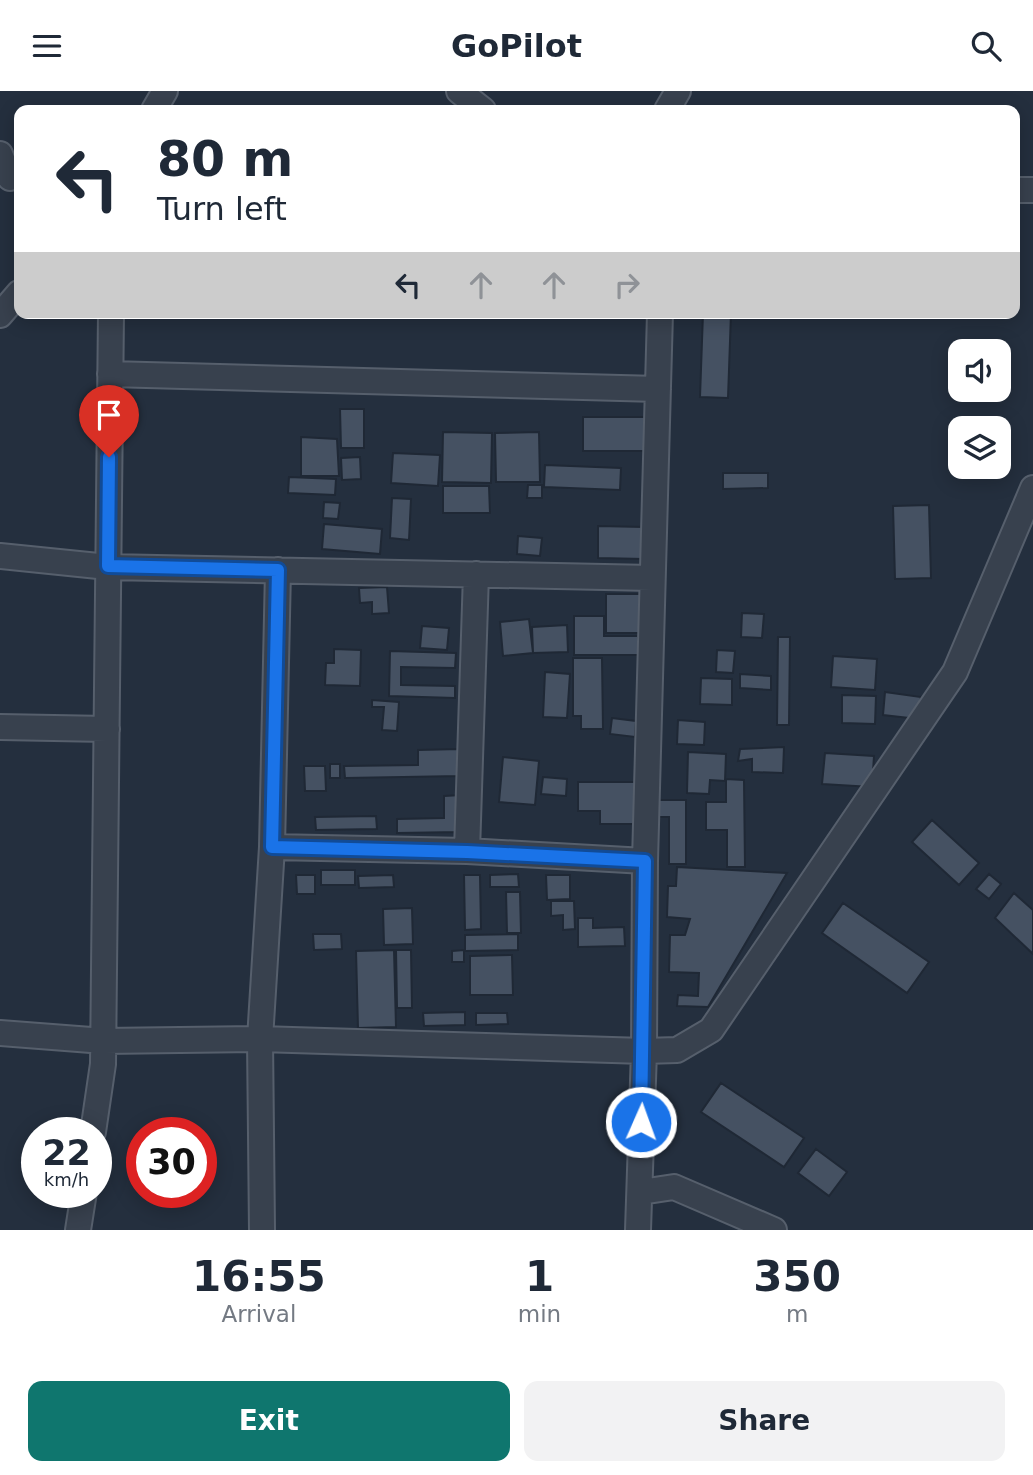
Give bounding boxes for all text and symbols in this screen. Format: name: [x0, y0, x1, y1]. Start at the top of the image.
icon: menu: [28, 27, 66, 65]
text: GoPilot: [451, 27, 582, 65]
icon: search: [967, 27, 1005, 65]
text: 80 m: [157, 131, 293, 188]
icon: left: [42, 133, 133, 224]
text: Turn left: [157, 190, 287, 228]
icon: left: [389, 266, 427, 304]
icon: ahead: [462, 266, 500, 304]
icon: ahead: [535, 266, 573, 304]
icon: right: [608, 266, 646, 304]
map controls: [948, 339, 1011, 479]
button: sound: [948, 339, 1011, 402]
pin: [79, 385, 139, 457]
icon: arrive: [90, 396, 128, 434]
button: layers: [948, 416, 1011, 479]
position arrow: [604, 1085, 678, 1159]
speed limit sign: 30: [126, 1117, 217, 1208]
text: 22: [42, 1133, 91, 1173]
text: km/h: [44, 1169, 89, 1190]
text: 16:55: [192, 1252, 326, 1301]
text: 1: [525, 1252, 554, 1301]
text: 350: [753, 1252, 841, 1301]
text: Arrival: [222, 1301, 296, 1327]
text: min: [518, 1301, 561, 1327]
text: m: [786, 1301, 808, 1327]
button: Exit: [28, 1381, 510, 1461]
button: Share: [524, 1381, 1005, 1461]

